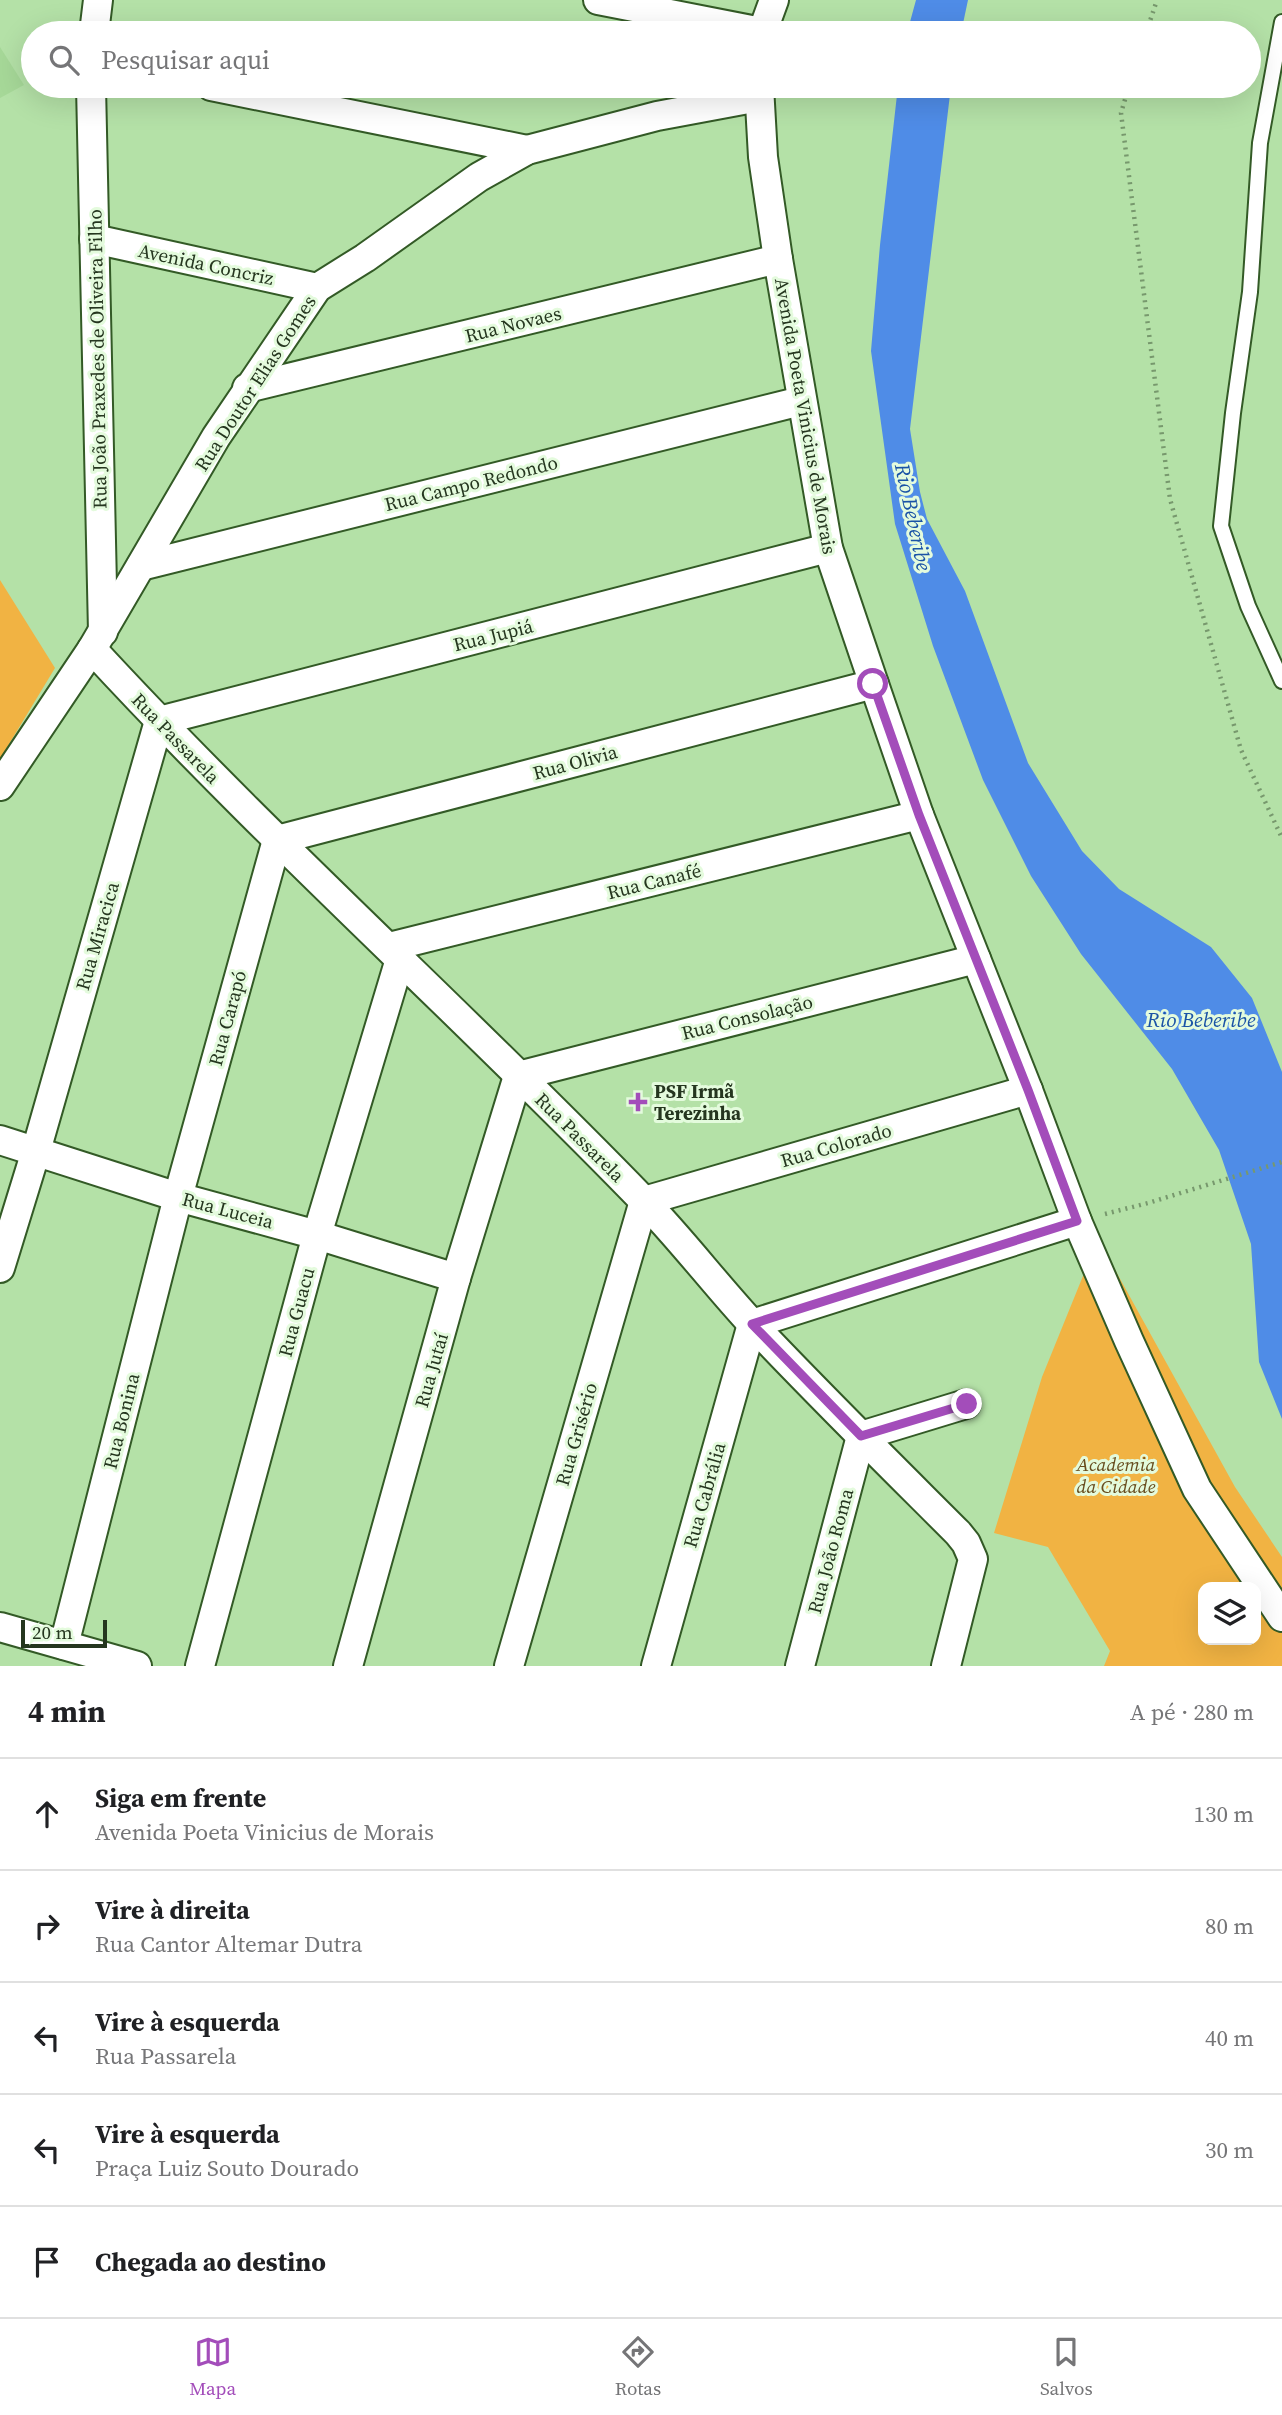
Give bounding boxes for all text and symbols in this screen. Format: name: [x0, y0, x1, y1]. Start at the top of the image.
search box: [21, 21, 1261, 98]
icon: search: [45, 41, 83, 79]
text: Pesquisar aqui: [101, 42, 270, 78]
street label: Rua João Praxedes de Oliveira Filho: [81, 209, 113, 509]
street label: Avenida Concriz: [136, 237, 276, 291]
street label: Avenida Poeta Vinicius de Morais: [769, 276, 843, 556]
street label: Rua Doutor Elias Gomes: [188, 290, 322, 476]
street label: Rua Novaes: [462, 299, 564, 349]
street label: Rua Campo Redondo: [382, 449, 560, 517]
water label: Rio Beberibe: [888, 460, 939, 574]
street label: Rua Jupiá: [450, 612, 536, 657]
route start: [857, 668, 888, 699]
street label: Rua Passarela: [126, 687, 226, 789]
street label: Rua Olivia: [530, 738, 621, 786]
street label: Rua Canafé: [604, 857, 704, 905]
street label: Rua Miracica: [69, 879, 125, 993]
street label: Rua Carapó: [202, 968, 252, 1068]
street label: Rua Consolação: [679, 988, 815, 1046]
water label: Rio Beberibe: [1145, 1005, 1256, 1034]
place label: PSF Irmã Terezinha: [654, 1078, 742, 1126]
street label: Rua Passarela: [530, 1087, 631, 1188]
marker: PSF Irmã Terezinha: [628, 1092, 648, 1112]
street label: Rua Colorado: [777, 1117, 895, 1173]
street label: Rua Luceia: [180, 1185, 277, 1235]
street label: Rua Guacu: [272, 1264, 320, 1360]
street label: Rua Jutaí: [408, 1329, 454, 1410]
street label: Rua Bonina: [97, 1370, 146, 1472]
street label: Rua Grisério: [549, 1379, 603, 1489]
route end: [951, 1388, 982, 1419]
street label: Rua Cabrália: [677, 1439, 732, 1551]
park label: Academia da Cidade: [1076, 1451, 1156, 1499]
street label: Rua João Roma: [801, 1485, 859, 1616]
map controls: [1198, 1582, 1261, 1645]
button: layers: [1198, 1582, 1261, 1645]
scale bar: [21, 1617, 107, 1649]
text: 20 m: [32, 1619, 73, 1645]
text: 4 min: [28, 1691, 106, 1732]
text: A pé · 280 m: [1130, 1696, 1254, 1728]
text: Siga em frente: [95, 1780, 266, 1816]
icon: ahead: [28, 1795, 66, 1833]
text: 130 m: [1193, 1798, 1254, 1830]
text: Avenida Poeta Vinicius de Morais: [95, 1816, 434, 1848]
text: Vire à direita: [95, 1892, 250, 1928]
icon: right: [28, 1907, 66, 1945]
text: 80 m: [1205, 1910, 1254, 1942]
text: Rua Cantor Altemar Dutra: [95, 1928, 362, 1960]
text: Vire à esquerda: [95, 2004, 280, 2040]
icon: left: [28, 2019, 66, 2057]
text: 40 m: [1205, 2022, 1254, 2054]
text: Rua Passarela: [95, 2040, 236, 2072]
text: Vire à esquerda: [95, 2116, 280, 2152]
icon: left: [28, 2131, 66, 2169]
text: 30 m: [1205, 2134, 1254, 2166]
text: Praça Luiz Souto Dourado: [95, 2152, 359, 2184]
icon: arrive: [28, 2243, 66, 2281]
text: Chegada ao destino: [95, 2244, 326, 2280]
tab: Mapa: [189, 2333, 236, 2401]
tab: Rotas: [615, 2333, 661, 2401]
tab: Salvos: [1040, 2333, 1093, 2401]

